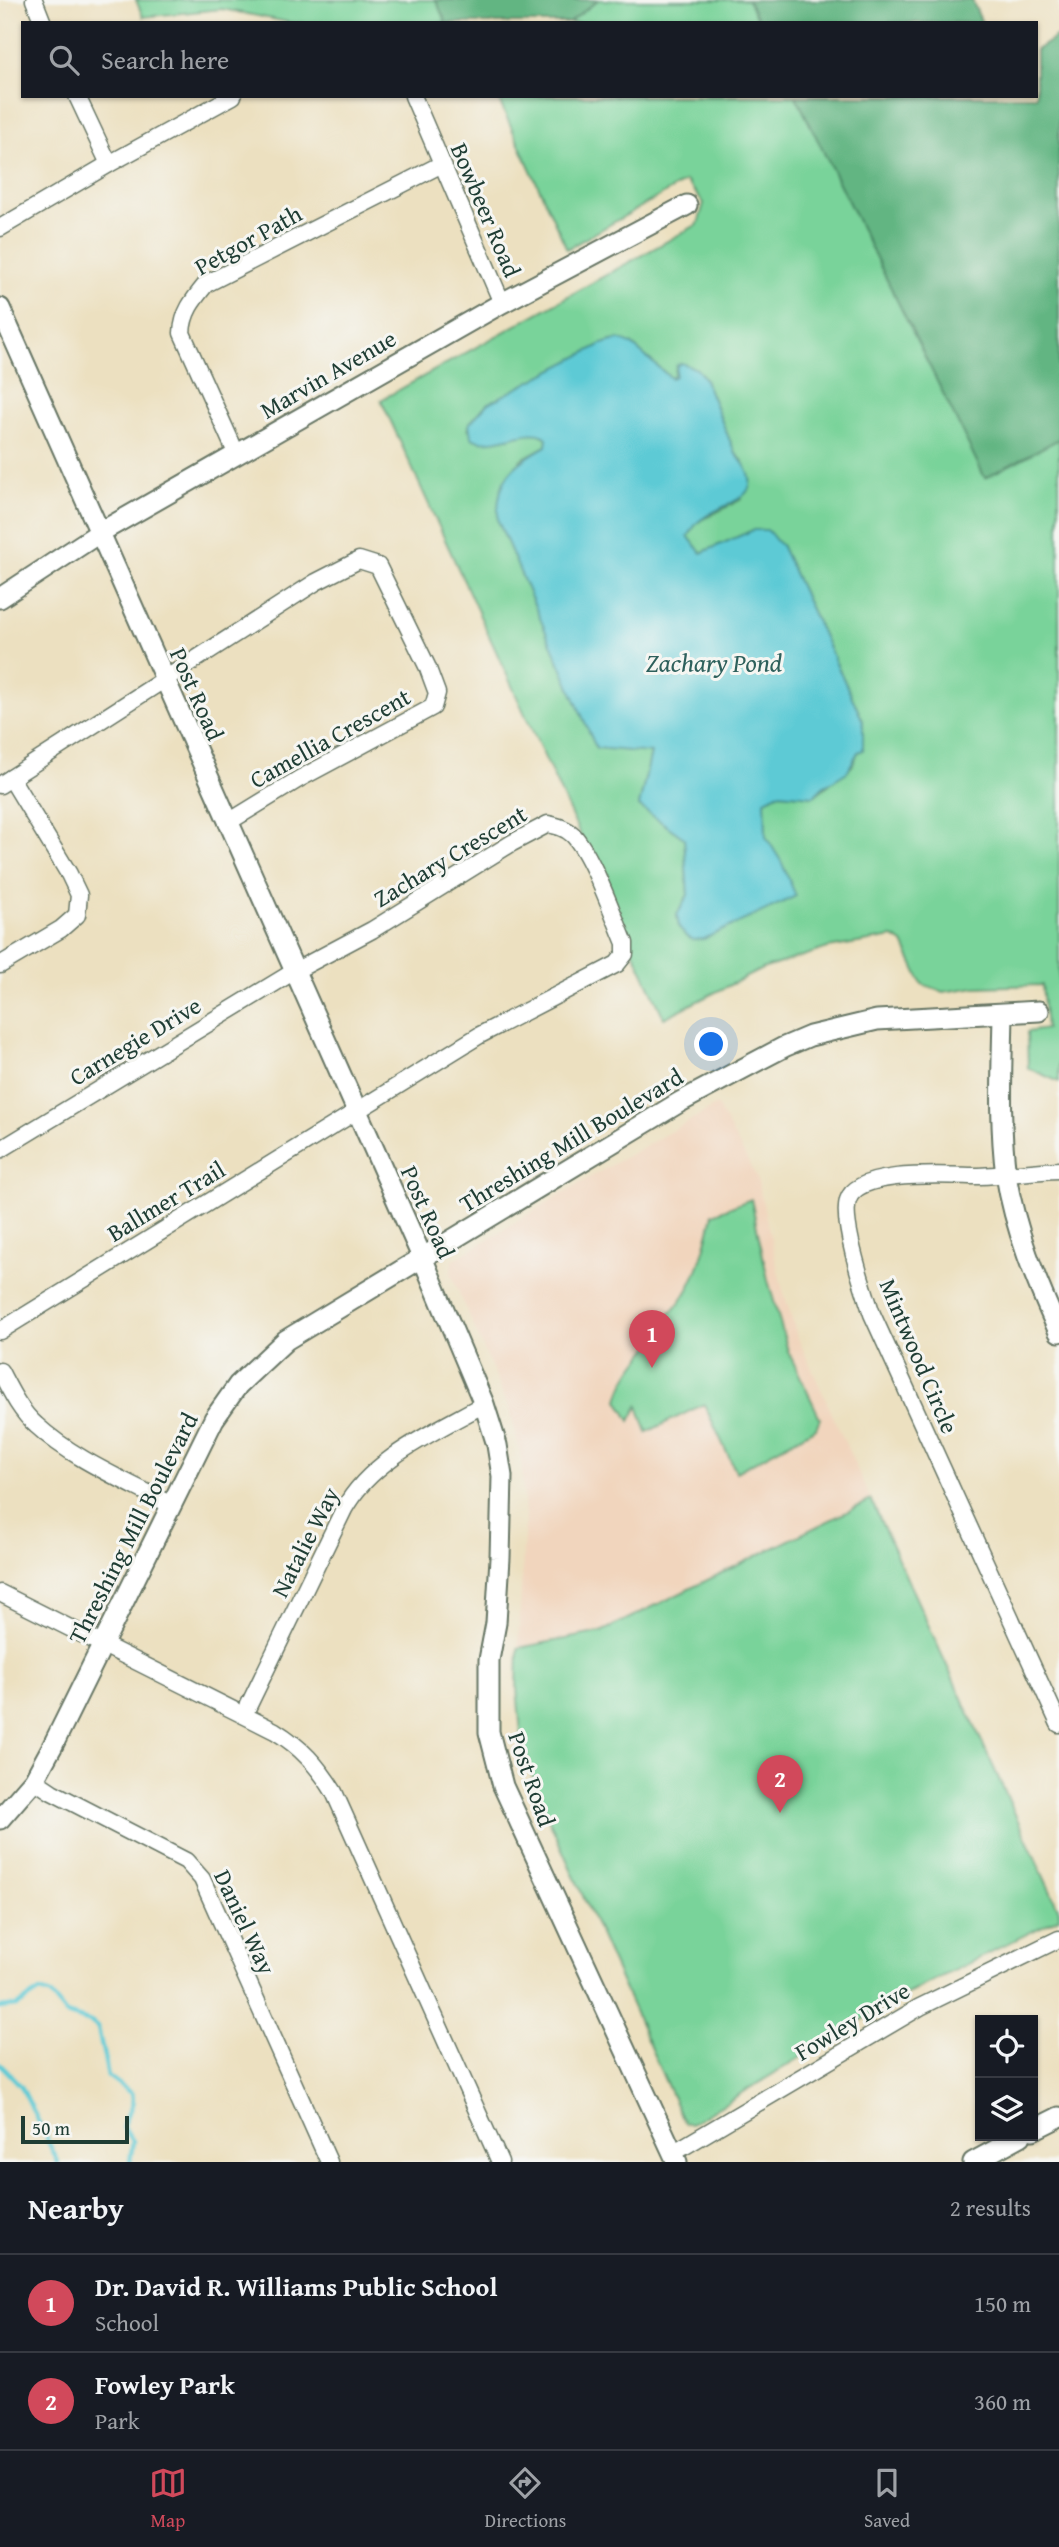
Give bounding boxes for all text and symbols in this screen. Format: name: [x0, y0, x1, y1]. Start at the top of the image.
search box: [21, 21, 1038, 98]
text: Search here: [101, 40, 229, 79]
icon: search: [45, 41, 83, 79]
street label: Bowbeer Road: [442, 137, 530, 283]
street label: Petgor Path: [188, 196, 309, 284]
street label: Marvin Avenue: [253, 321, 403, 427]
street label: Post Road: [161, 642, 233, 746]
water label: Zachary Pond: [646, 643, 782, 682]
street label: Camellia Crescent: [243, 679, 417, 797]
street label: Zachary Crescent: [367, 796, 534, 916]
street label: Carnegie Drive: [63, 988, 207, 1094]
your location: [694, 1027, 728, 1061]
street label: Threshing Mill Boulevard: [452, 1059, 690, 1221]
street label: Ballmer Trail: [100, 1152, 232, 1250]
street label: Post Road: [392, 1160, 464, 1264]
street label: Mintwood Circle: [871, 1273, 967, 1439]
pin: 1: [629, 1310, 675, 1368]
street label: Threshing Mill Boulevard: [59, 1406, 207, 1650]
street label: Natalie Way: [262, 1481, 348, 1603]
street label: Post Road: [499, 1727, 565, 1832]
pin: 2: [757, 1755, 803, 1813]
street label: Daniel Way: [205, 1864, 285, 1980]
street label: Fowley Drive: [788, 1973, 916, 2069]
map controls: [975, 2015, 1038, 2141]
button: locate: [975, 2015, 1038, 2078]
button: layers: [975, 2078, 1038, 2141]
scale bar: [21, 2113, 130, 2145]
text: 50 m: [32, 2114, 70, 2142]
text: Nearby: [28, 2186, 124, 2230]
text: 2 results: [950, 2191, 1031, 2224]
text: Dr. David R. Williams Public School: [95, 2267, 497, 2306]
text: 1: [45, 2287, 57, 2320]
text: 150 m: [974, 2287, 1031, 2320]
text: School: [95, 2306, 159, 2339]
text: Fowley Park: [95, 2365, 235, 2404]
text: 2: [45, 2385, 57, 2418]
text: 360 m: [974, 2385, 1031, 2418]
text: Park: [95, 2404, 139, 2437]
tab: Map: [149, 2464, 187, 2534]
tab: Directions: [485, 2464, 566, 2534]
tab: Saved: [864, 2464, 910, 2534]

